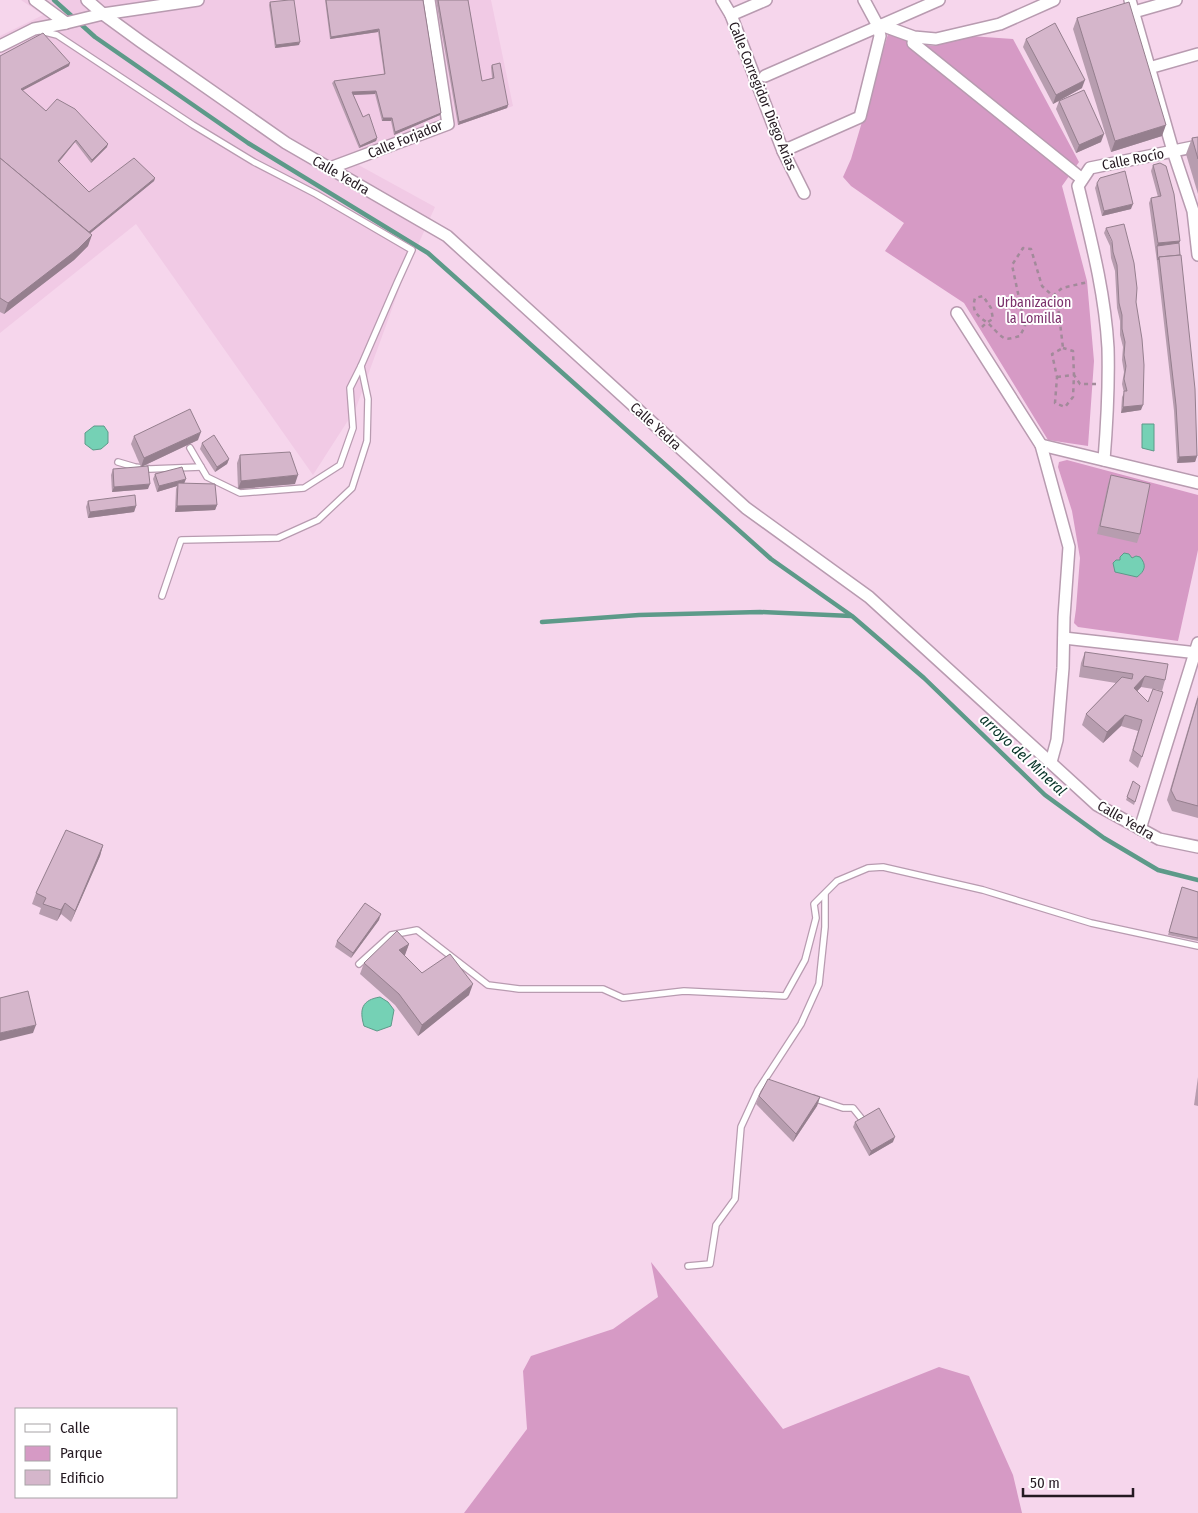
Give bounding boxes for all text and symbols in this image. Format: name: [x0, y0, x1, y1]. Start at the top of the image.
street label: Calle Corregidor Diego Arias: [725, 19, 800, 173]
street label: Calle Forjador: [365, 117, 445, 162]
street label: Calle Rocío: [1101, 145, 1166, 174]
street label: Calle Yedra: [309, 152, 372, 199]
park label: Urbanizacion la Lomilla: [997, 294, 1071, 327]
street label: Calle Yedra: [627, 399, 685, 454]
water label: arroyo del Mineral: [976, 710, 1070, 800]
street label: Calle Yedra: [1094, 797, 1157, 844]
legend: [15, 1408, 178, 1498]
text: Calle: [60, 1419, 90, 1437]
text: Parque: [60, 1444, 103, 1462]
scale bar: [1023, 1466, 1133, 1498]
text: Edificio: [60, 1469, 105, 1487]
text: 50 m: [1030, 1474, 1060, 1492]

